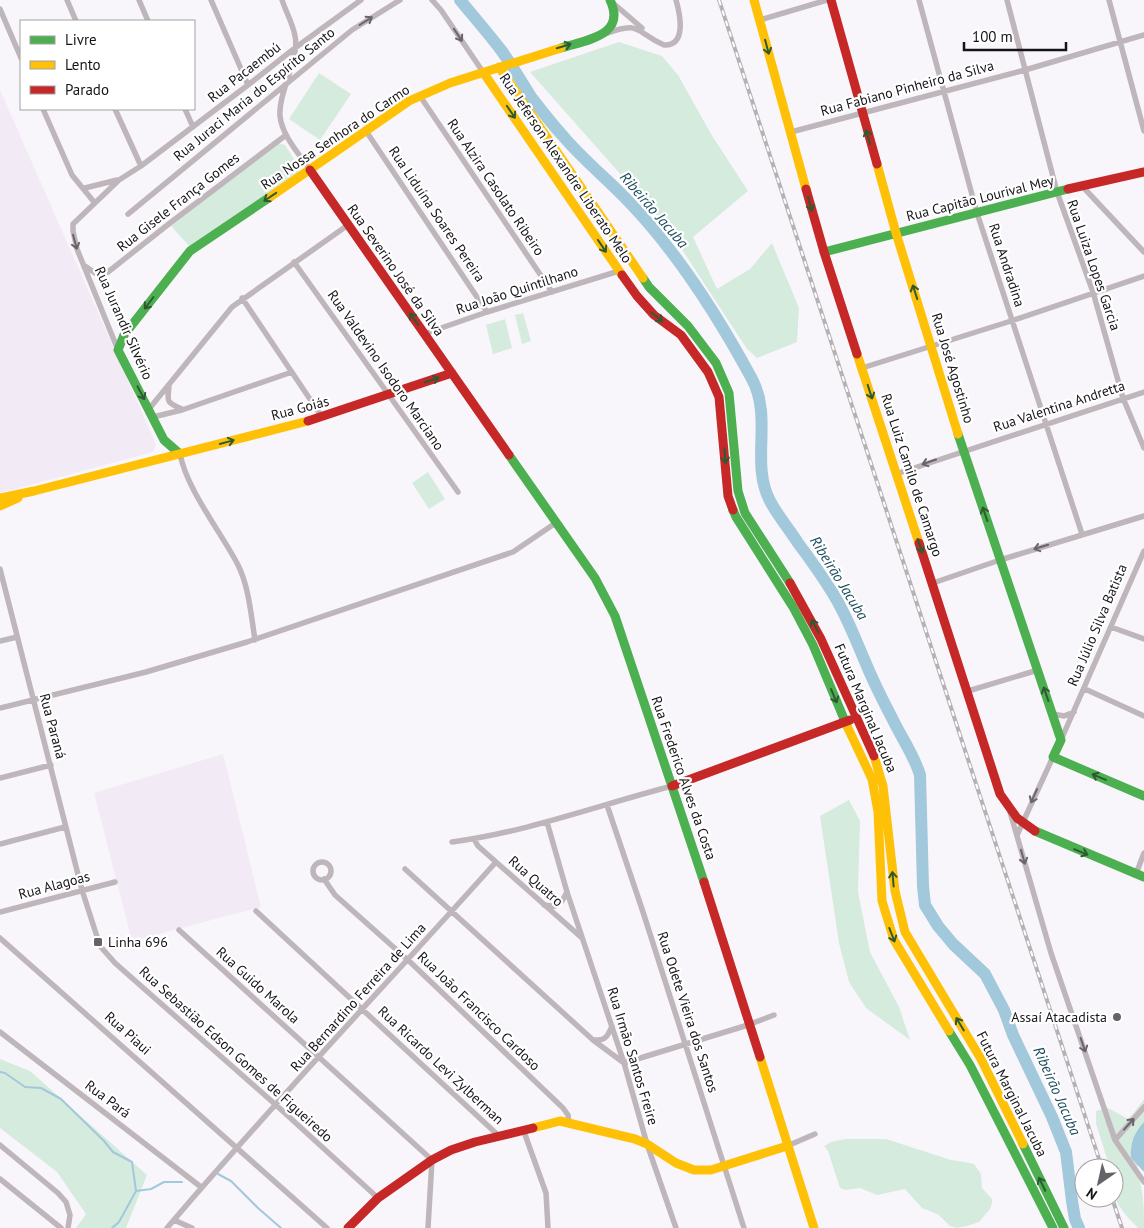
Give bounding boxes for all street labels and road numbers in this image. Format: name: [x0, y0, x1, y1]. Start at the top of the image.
street label: Rua Juraci Maria do Espírito Santo: [170, 23, 338, 165]
street label: Rua Pacaembú: [204, 38, 284, 106]
street label: Rua Fabiano Pinheiro da Silva: [818, 56, 996, 120]
street label: Rua Jeferson Alexandre Liberato Melo: [496, 70, 636, 266]
street label: Rua Nossa Senhora do Carmo: [257, 80, 413, 194]
street label: Rua Alzira Casolato Ribeiro: [443, 115, 549, 259]
street label: Rua Liduína Soares Pereira: [385, 143, 489, 285]
street label: Rua Gisele França Gomes: [113, 148, 243, 255]
street label: Rua Capitão Lourival Mey: [904, 171, 1056, 225]
street label: Rua Luiza Lopes Garcia: [1063, 197, 1125, 333]
street label: Rua Severino José da Silva: [344, 200, 449, 340]
street label: Rua Andradina: [985, 221, 1029, 309]
street label: Rua João Quintilhano: [454, 262, 580, 318]
street label: Rua Jurandir Silvério: [91, 264, 157, 382]
street label: Rua Valdevino Isodoro Marciano: [324, 286, 448, 454]
street label: Rua José Agostinho: [928, 311, 978, 425]
street label: Rua Valentina Andretta: [991, 376, 1127, 436]
street label: Rua Luiz Camilo de Camargo: [877, 391, 947, 559]
street label: Rua Goiás: [269, 392, 331, 424]
street label: Rua Júlio Silva Batista: [1063, 561, 1131, 689]
street label: Futura Marginal Jacuba: [831, 641, 901, 775]
street label: Rua Paraná: [36, 691, 70, 761]
street label: Rua Frederico Alves da Costa: [648, 694, 721, 862]
street label: Rua Quatro: [505, 852, 567, 910]
street label: Rua Alagoas: [16, 867, 92, 903]
street label: Rua Bernardino Ferreira de Lima: [286, 919, 430, 1075]
street label: Rua Odete Vieira dos Santos: [653, 929, 723, 1095]
street label: Rua Guido Marola: [212, 943, 304, 1027]
street label: Rua João Francisco Cardoso: [414, 948, 544, 1074]
street label: Rua Sebastião Edson Gomes de Figueiredo: [135, 962, 337, 1146]
street label: Rua Irmão Santos Freire: [603, 985, 663, 1127]
street label: Rua Ricardo Levi Zylberman: [374, 1002, 508, 1128]
street label: Rua Piaui: [101, 1007, 155, 1059]
street label: Futura Marginal Jacuba: [973, 1028, 1051, 1160]
street label: Rua Pará: [82, 1076, 134, 1122]

